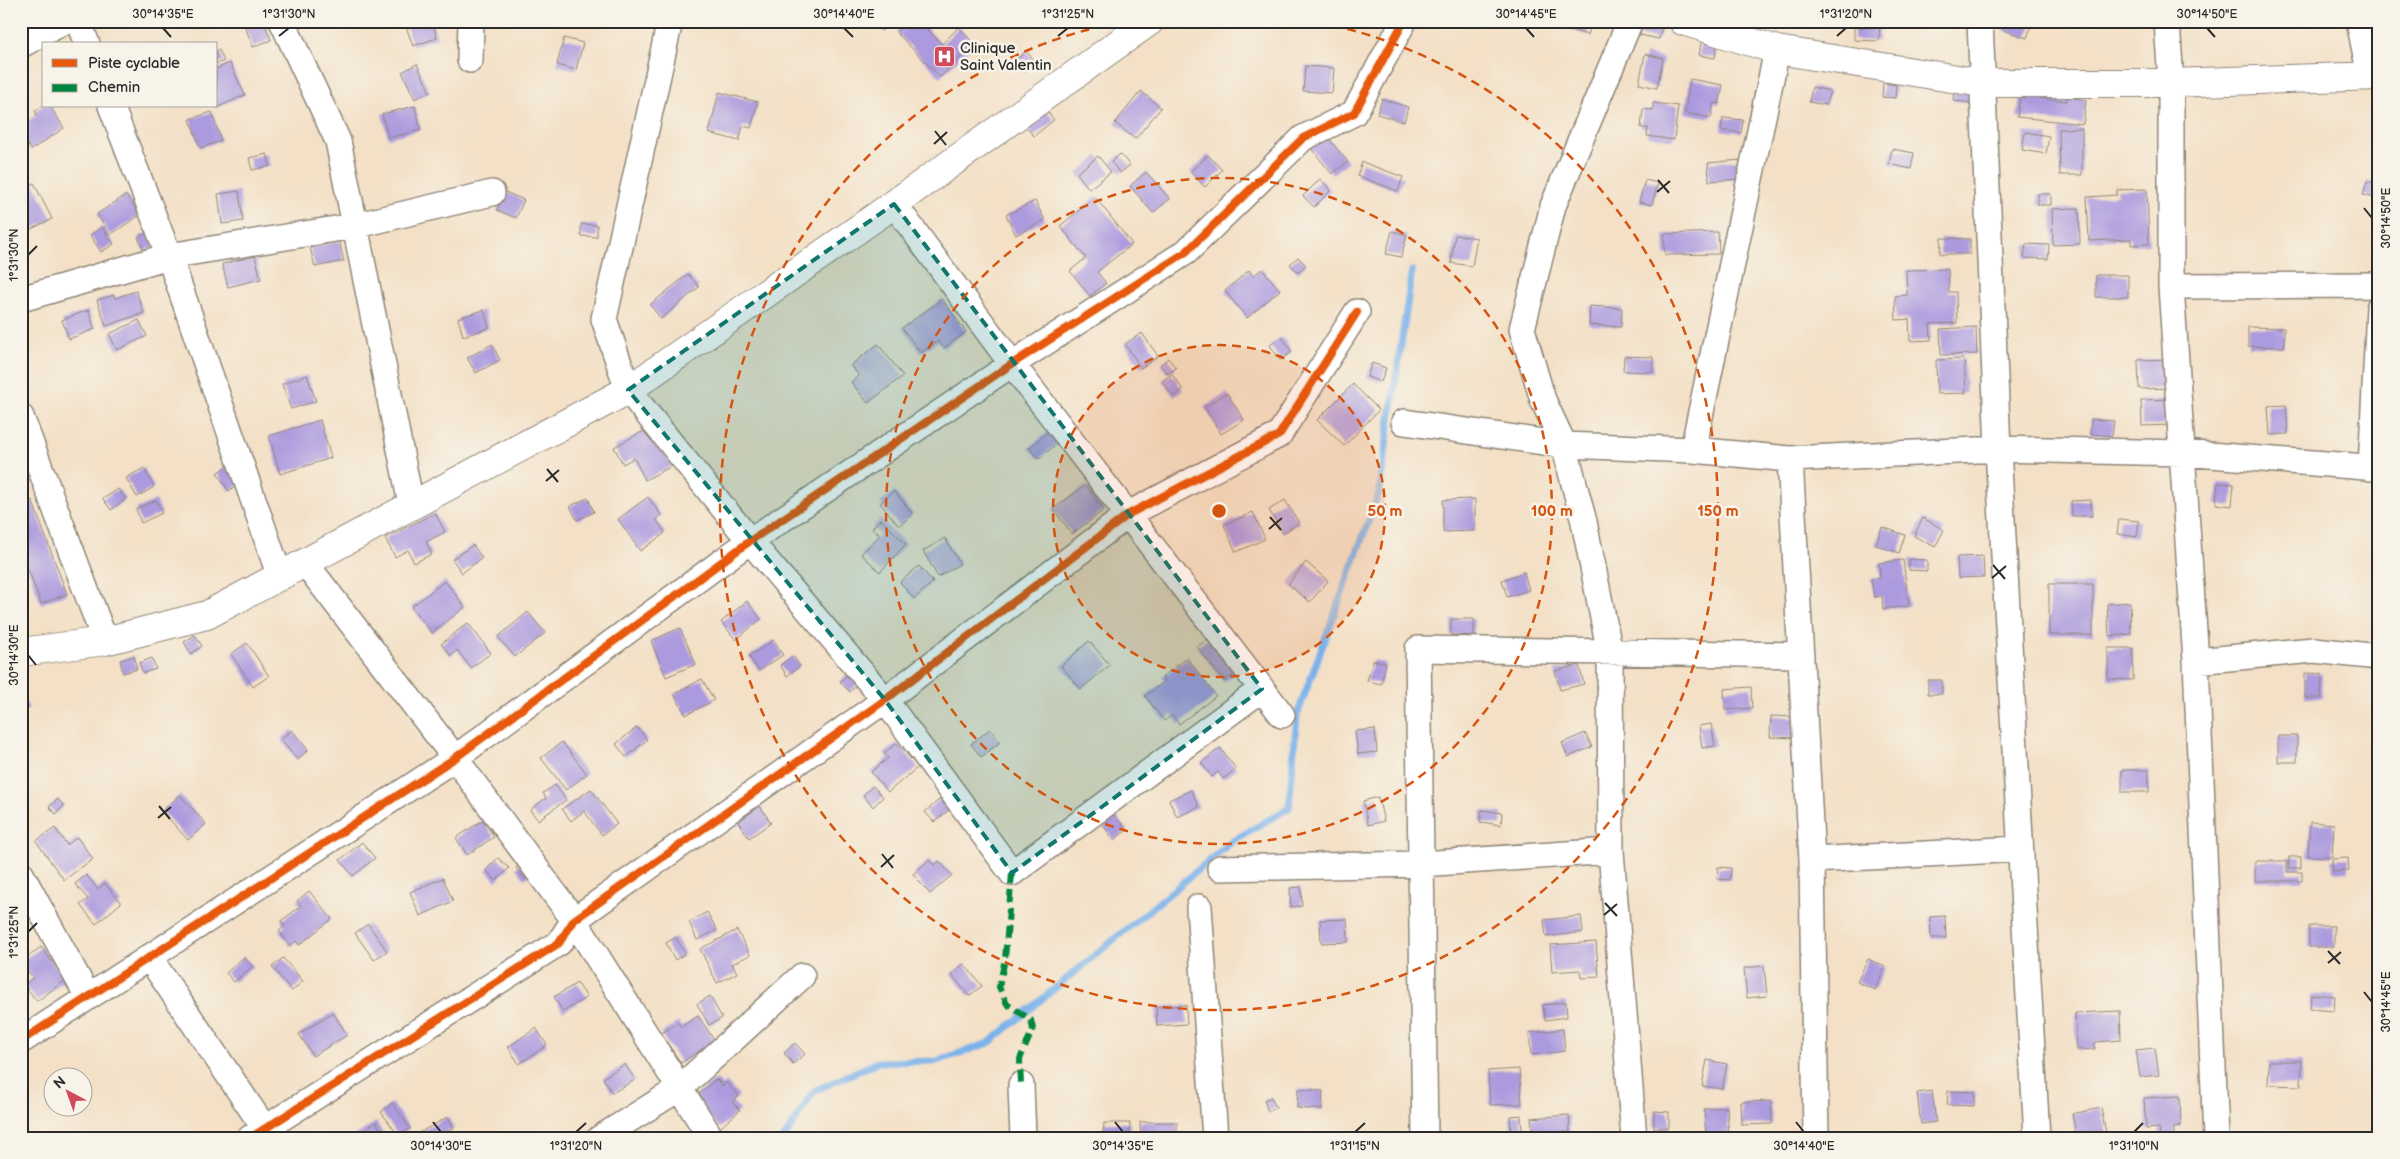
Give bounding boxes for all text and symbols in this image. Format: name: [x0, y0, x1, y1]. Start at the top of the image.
text: 30°14'35"E: [132, 7, 194, 22]
text: 1°31'30"N: [263, 7, 315, 22]
text: 30°14'40"E: [813, 7, 875, 22]
text: 1°31'25"N: [1042, 7, 1094, 22]
text: 30°14'45"E: [1495, 7, 1557, 22]
text: 1°31'20"N: [1820, 7, 1872, 22]
text: 30°14'50"E: [2177, 7, 2238, 22]
place label: Clinique Saint Valentin: [960, 39, 1052, 75]
legend: [42, 42, 218, 108]
hospital icon: Clinique Saint Valentin: [932, 45, 956, 69]
text: Piste cyclable: [88, 54, 180, 73]
text: Chemin: [88, 78, 140, 97]
text: 30°14'50"E: [2379, 187, 2394, 248]
text: 1°31'30"N: [7, 229, 22, 281]
centre of rings: [1210, 502, 1228, 520]
text: 50 m: [1368, 502, 1403, 521]
text: 100 m: [1531, 502, 1573, 521]
text: 150 m: [1697, 502, 1739, 521]
text: 30°14'30"E: [7, 624, 22, 686]
text: 1°31'25"N: [7, 906, 22, 958]
text: 30°14'45"E: [2379, 971, 2394, 1033]
north arrow: [42, 1066, 92, 1116]
text: N: [50, 1073, 69, 1092]
text: 30°14'30"E: [410, 1139, 472, 1154]
text: 1°31'20"N: [550, 1139, 602, 1154]
text: 30°14'35"E: [1092, 1139, 1154, 1154]
text: 1°31'15"N: [1330, 1139, 1380, 1154]
text: 30°14'40"E: [1773, 1139, 1835, 1154]
text: 1°31'10"N: [2109, 1139, 2159, 1154]

